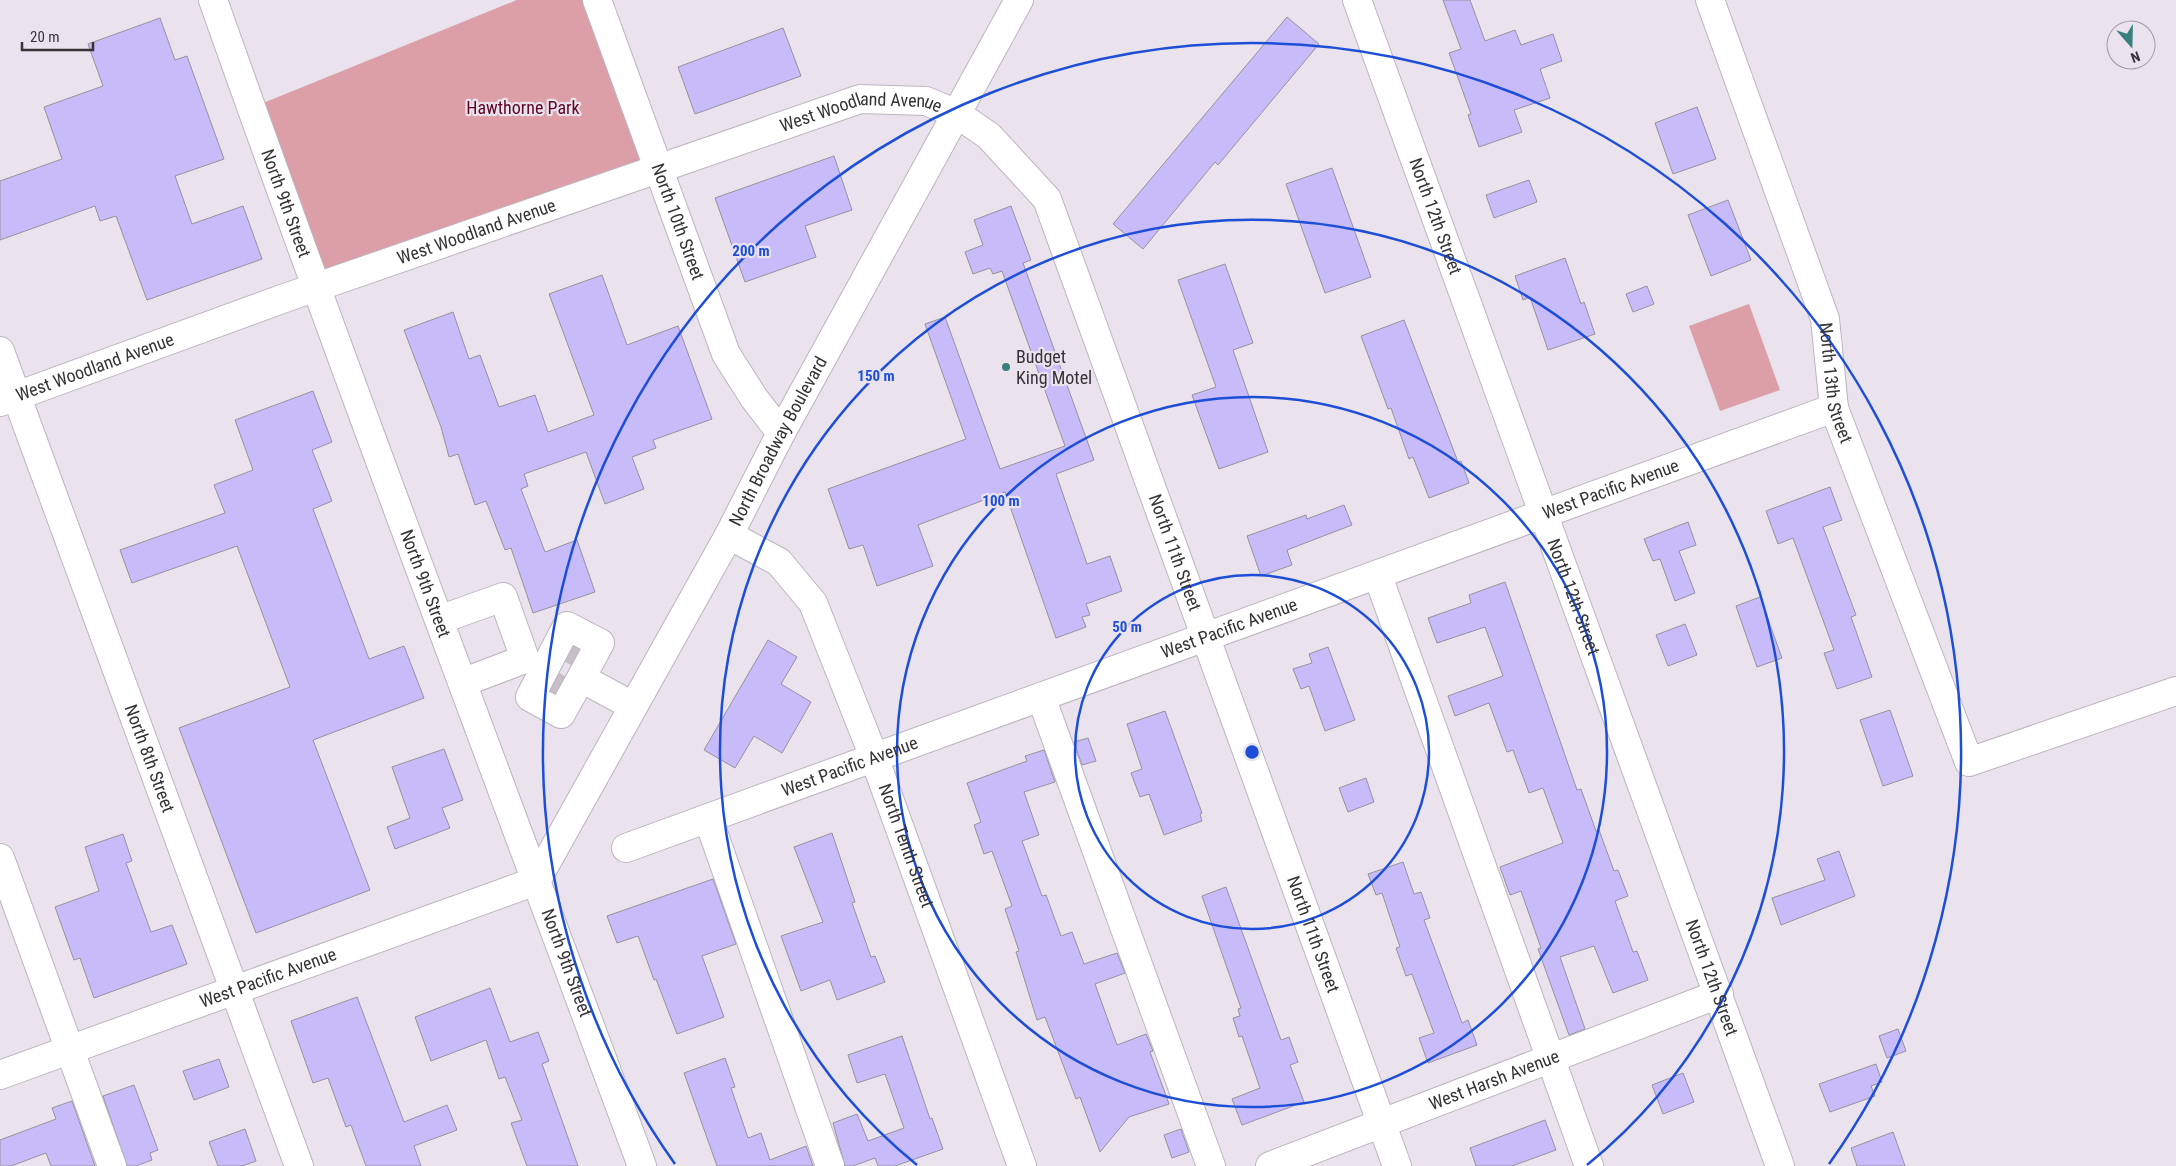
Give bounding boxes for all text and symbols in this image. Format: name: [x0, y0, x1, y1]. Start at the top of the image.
scale bar: [22, 20, 94, 52]
north arrow: [2106, 20, 2156, 70]
text: 20 m: [30, 28, 60, 46]
text: N: [2129, 48, 2142, 66]
street label: West Woodland Avenue: [777, 88, 945, 136]
park label: Hawthorne Park: [466, 97, 580, 118]
street label: North 9th Street: [257, 146, 315, 260]
street label: North 12th Street: [1405, 155, 1467, 277]
street label: North 10th Street: [647, 160, 709, 283]
street label: West Woodland Avenue: [394, 194, 558, 268]
text: 200 m: [732, 242, 770, 260]
street label: North 13th Street: [1815, 322, 1857, 446]
street label: West Woodland Avenue: [13, 328, 176, 405]
place label: Budget King Motel: [1016, 346, 1092, 388]
street label: North Broadway Boulevard: [724, 353, 831, 529]
marker: Budget King Motel: [1000, 361, 1012, 373]
text: 150 m: [857, 367, 895, 385]
street label: West Pacific Avenue: [1539, 454, 1682, 523]
street label: North 11th Street: [1145, 491, 1206, 614]
text: 100 m: [982, 492, 1020, 510]
street label: North 9th Street: [396, 526, 455, 640]
street label: North 12th Street: [1543, 536, 1605, 658]
street label: West Pacific Avenue: [1158, 593, 1300, 662]
text: 50 m: [1112, 618, 1142, 636]
street label: North 8th Street: [121, 701, 179, 815]
street label: West Pacific Avenue: [778, 732, 921, 801]
centre of rings: [1243, 743, 1261, 761]
street label: North Tenth Street: [875, 781, 939, 910]
street label: North 11th Street: [1283, 873, 1344, 995]
street label: North 9th Street: [537, 906, 597, 1020]
street label: North 12th Street: [1681, 916, 1743, 1039]
street label: West Pacific Avenue: [197, 943, 339, 1012]
street label: West Harsh Avenue: [1426, 1045, 1562, 1114]

